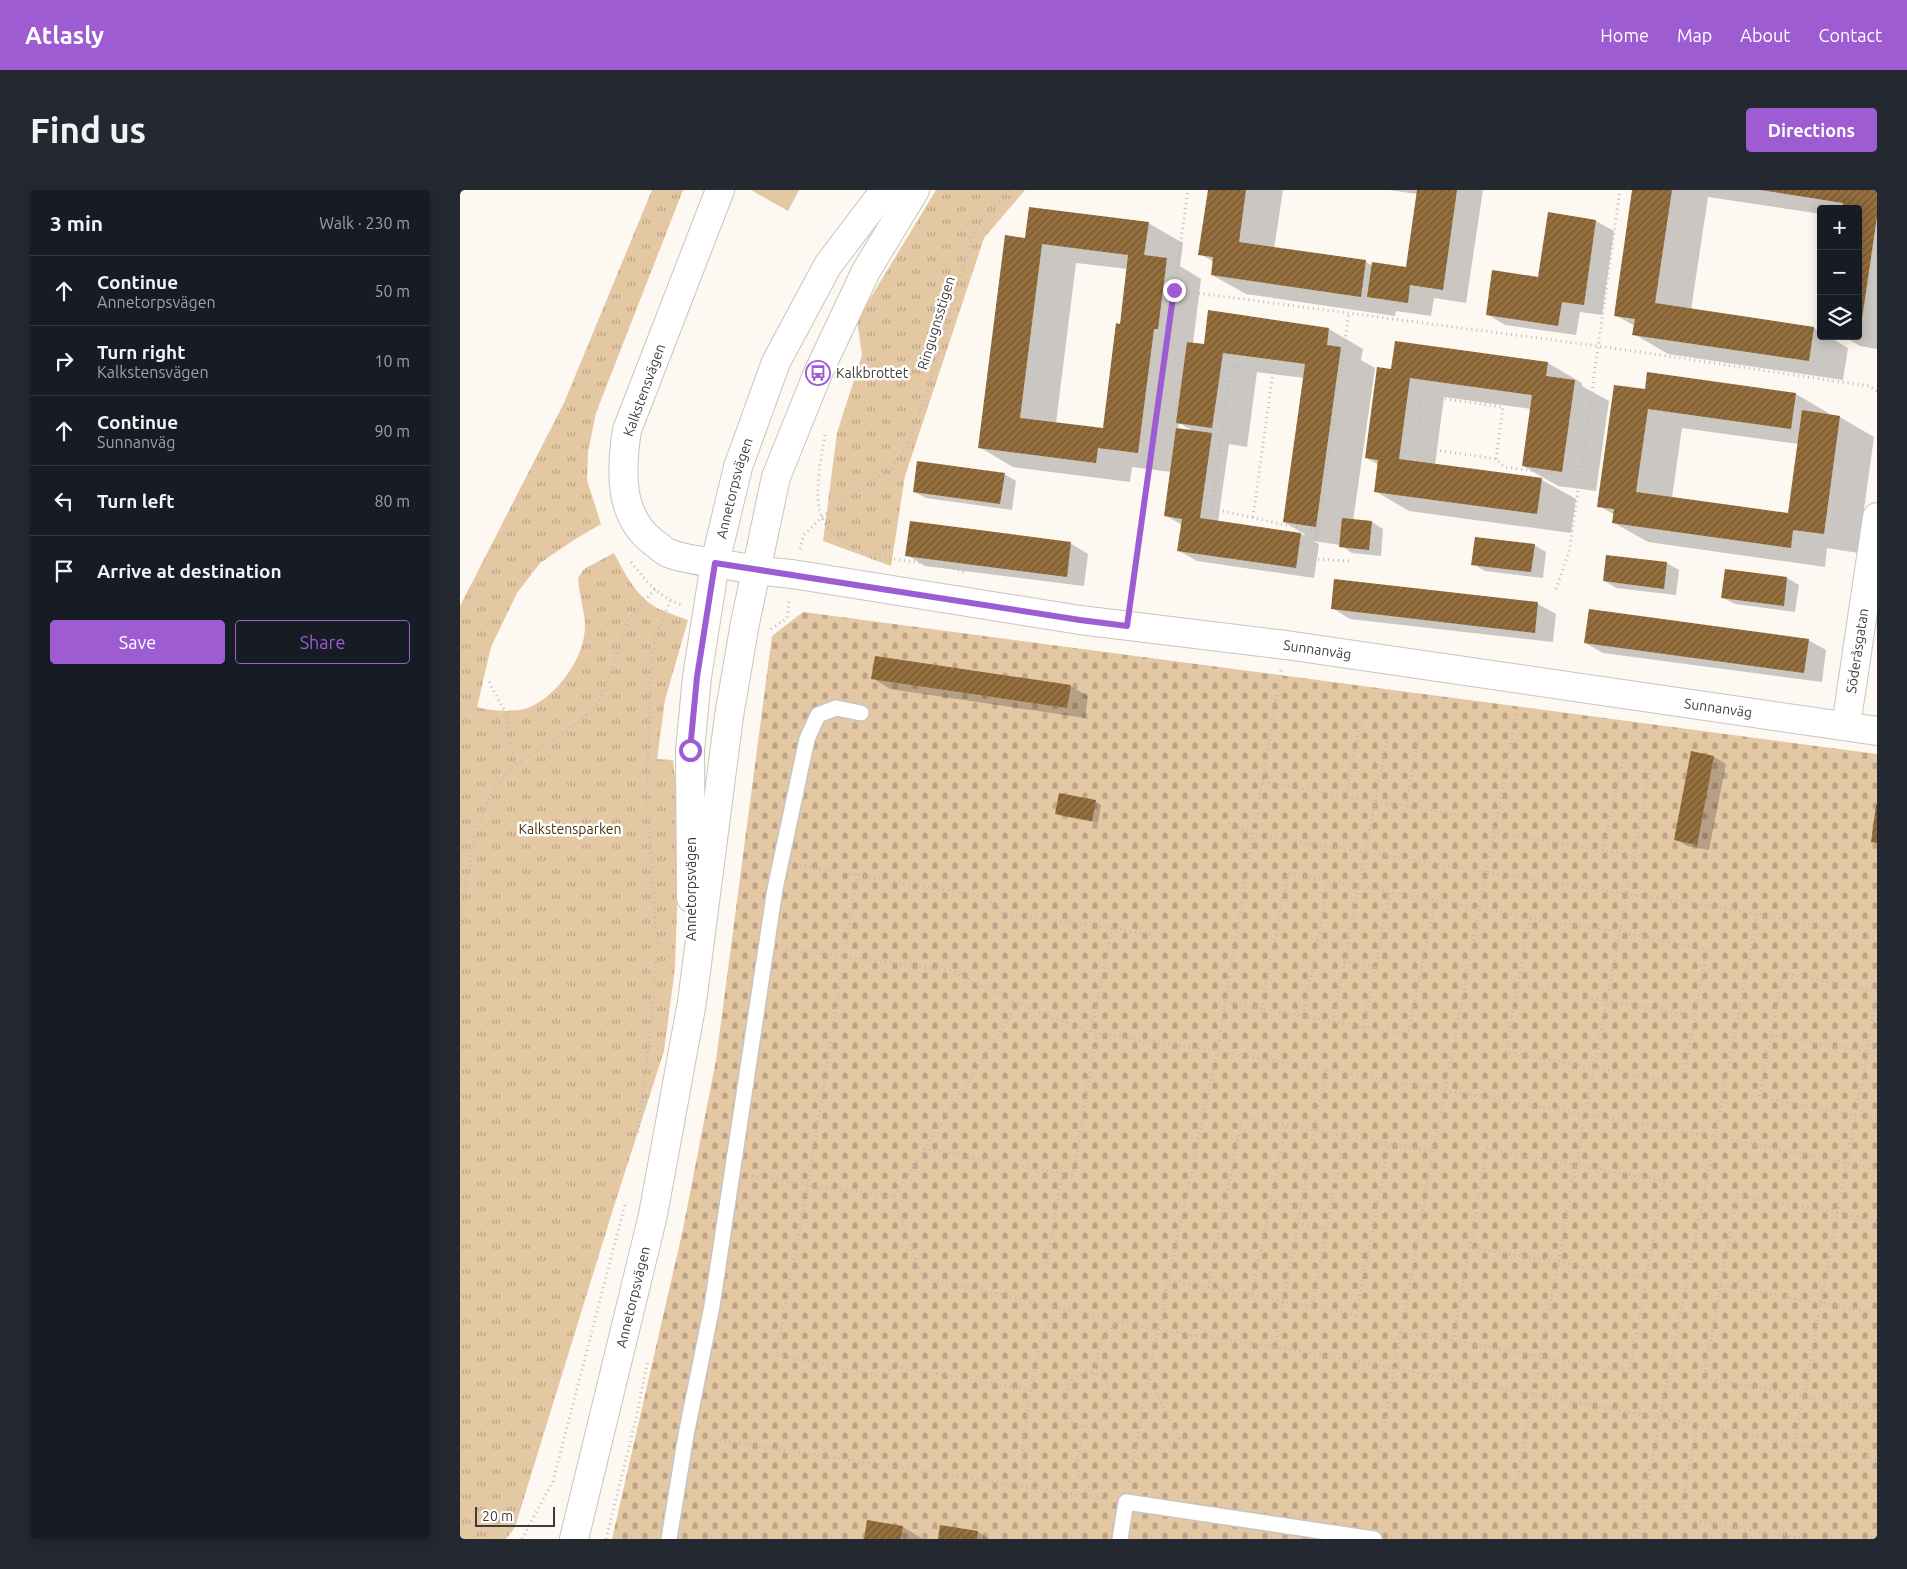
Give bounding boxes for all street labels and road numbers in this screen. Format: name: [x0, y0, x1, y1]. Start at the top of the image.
street label: Ringugnsstigen: [914, 274, 958, 372]
street label: Kalkstensvägen: [620, 341, 668, 439]
street label: Annetorpsvägen: [713, 436, 756, 540]
street label: Söderåsgatan: [1843, 607, 1871, 695]
street label: Sunnanväg: [1282, 637, 1353, 662]
street label: Sunnanväg: [1683, 695, 1753, 721]
street label: Annetorpsvägen: [683, 837, 699, 941]
street label: Annetorpsvägen: [613, 1245, 653, 1349]

